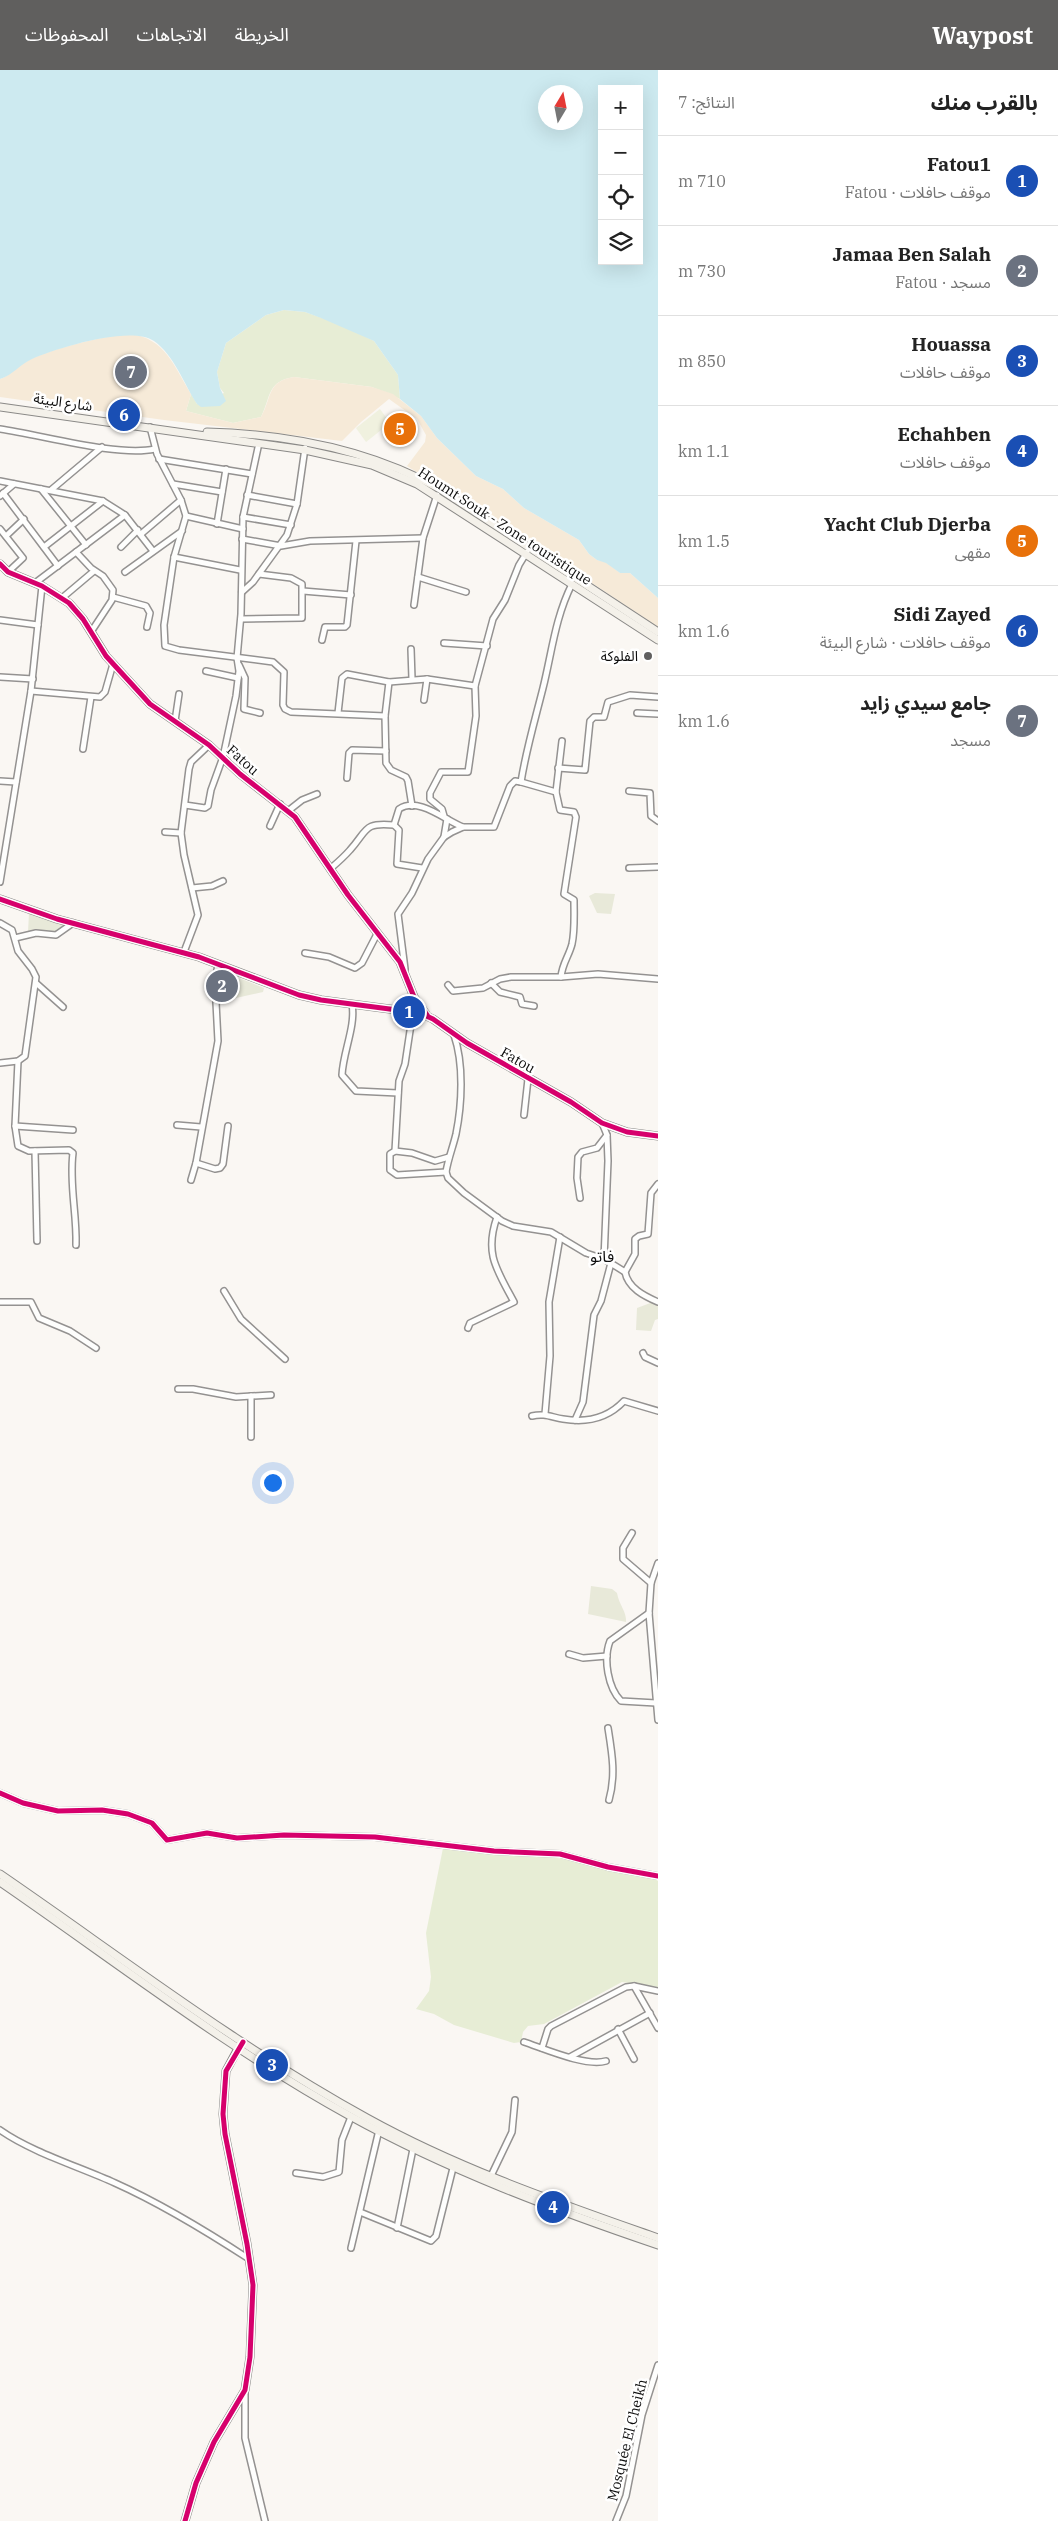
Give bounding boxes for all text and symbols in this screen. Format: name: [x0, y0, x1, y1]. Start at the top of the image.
text: Waypost: [932, 19, 1033, 51]
text: المحفوظات: [25, 23, 109, 46]
text: الاتجاهات: [137, 23, 207, 46]
text: الخريطة: [235, 23, 289, 46]
north arrow: [538, 85, 583, 130]
map controls: [598, 85, 643, 265]
button: +: [598, 85, 643, 130]
text: بالقرب منك: [931, 88, 1038, 116]
text: النتائج: 7: [678, 92, 735, 112]
button: −: [598, 130, 643, 175]
text: Fatou1: [927, 152, 991, 176]
text: 710 m: [678, 171, 726, 191]
text: 1: [1017, 171, 1027, 191]
button: locate: [598, 175, 643, 220]
text: موقف حافلات · Fatou: [845, 182, 991, 202]
button: layers: [598, 220, 643, 265]
text: Jamaa Ben Salah: [833, 242, 991, 266]
text: 730 m: [678, 261, 726, 281]
text: 2: [1017, 261, 1027, 281]
text: مسجد · Fatou: [895, 272, 991, 292]
text: Houassa: [911, 332, 991, 356]
text: 850 m: [678, 351, 726, 371]
text: 3: [1017, 351, 1027, 371]
pin: 7: [115, 353, 147, 391]
text: موقف حافلات: [900, 362, 991, 382]
street label: شارع البيئة: [32, 389, 94, 417]
pin: 6: [108, 396, 140, 434]
pin: 5: [384, 410, 416, 448]
text: Echahben: [898, 422, 991, 446]
text: 1.1 km: [678, 441, 730, 461]
text: 4: [1017, 441, 1027, 461]
text: موقف حافلات: [900, 452, 991, 472]
street label: Houmt Souk - Zone touristique: [415, 463, 595, 589]
text: Yacht Club Djerba: [824, 512, 991, 536]
text: 1.5 km: [678, 531, 730, 551]
text: 5: [1017, 531, 1027, 551]
text: مقهى: [955, 542, 991, 562]
text: Sidi Zayed: [893, 602, 991, 626]
text: 1.6 km: [678, 621, 730, 641]
text: 6: [1017, 621, 1027, 641]
text: موقف حافلات · شارع البيئة: [820, 632, 991, 652]
place label: الفلوكة: [601, 647, 638, 665]
marker: الفلوكة: [642, 650, 654, 662]
text: جامع سيدي زايد: [860, 691, 991, 715]
text: 1.6 km: [678, 711, 730, 731]
text: 7: [1017, 711, 1027, 731]
text: مسجد: [950, 730, 991, 750]
street label: Fatou: [223, 741, 263, 779]
pin: 2: [206, 967, 238, 1005]
pin: 1: [393, 993, 425, 1031]
street label: Fatou: [497, 1043, 539, 1077]
district label: فاتو: [590, 1246, 614, 1266]
your location: [260, 1470, 286, 1496]
pin: 3: [256, 2046, 288, 2084]
pin: 4: [537, 2188, 569, 2226]
street label: Mosquée El Cheikh: [603, 2377, 651, 2503]

